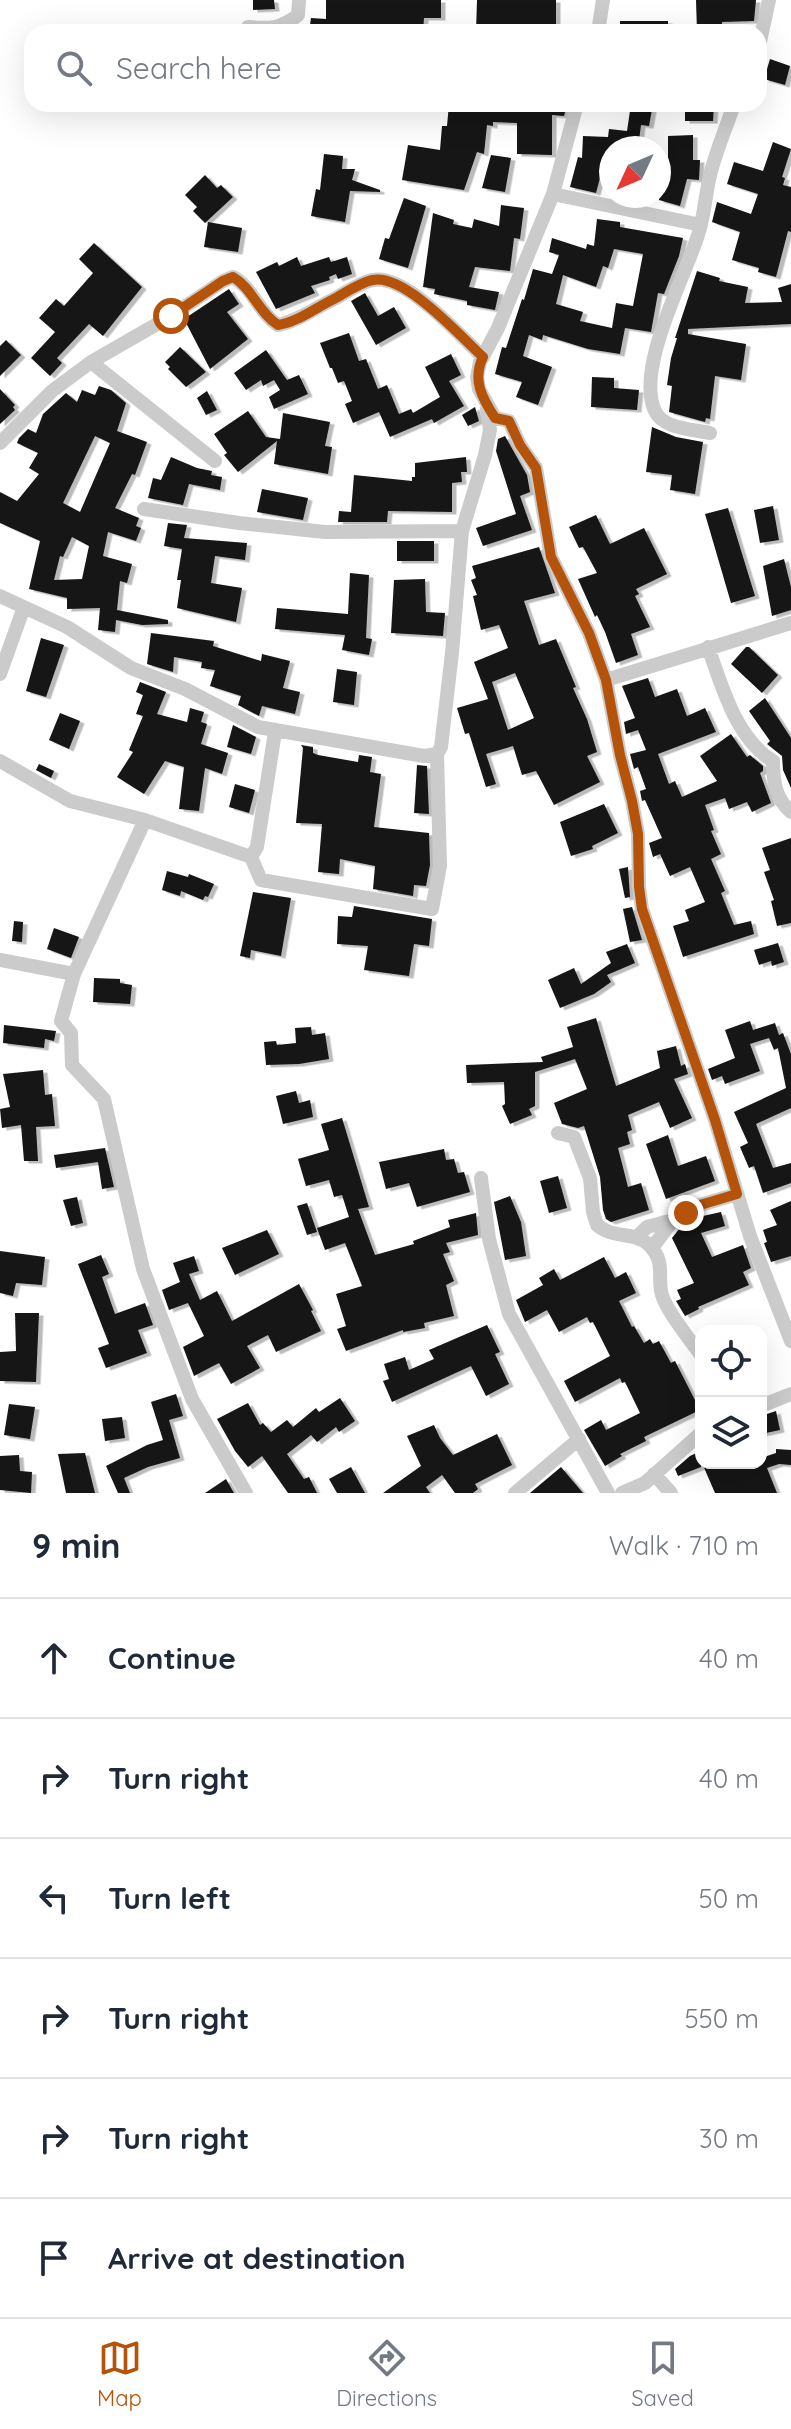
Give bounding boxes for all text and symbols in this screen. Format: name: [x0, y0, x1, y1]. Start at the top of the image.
search box: [24, 24, 767, 112]
icon: search: [52, 46, 96, 90]
text: Search here: [116, 49, 282, 87]
north arrow: [599, 136, 671, 208]
route start: [153, 298, 189, 334]
route end: [668, 1195, 704, 1231]
map controls: [695, 1325, 767, 1469]
button: locate: [695, 1325, 767, 1397]
button: layers: [695, 1397, 767, 1469]
text: 9 min: [32, 1524, 120, 1567]
text: Walk · 710 m: [609, 1529, 759, 1562]
icon: ahead: [32, 1636, 76, 1680]
text: Continue: [108, 1639, 236, 1677]
text: 40 m: [699, 1642, 759, 1675]
icon: right: [32, 1756, 76, 1800]
text: Turn right: [108, 1759, 249, 1797]
text: 40 m: [699, 1762, 759, 1795]
icon: left: [32, 1876, 76, 1920]
text: Turn left: [108, 1879, 231, 1917]
text: 50 m: [699, 1882, 759, 1915]
icon: right: [32, 1996, 76, 2040]
text: Turn right: [108, 1999, 249, 2037]
text: 550 m: [684, 2002, 759, 2035]
icon: right: [32, 2116, 76, 2160]
text: Turn right: [108, 2119, 249, 2157]
text: 30 m: [699, 2122, 759, 2155]
icon: arrive: [32, 2236, 76, 2280]
text: Arrive at destination: [108, 2239, 406, 2277]
tab: Map: [97, 2336, 142, 2412]
tab: Directions: [336, 2336, 437, 2412]
tab: Saved: [631, 2336, 694, 2412]

